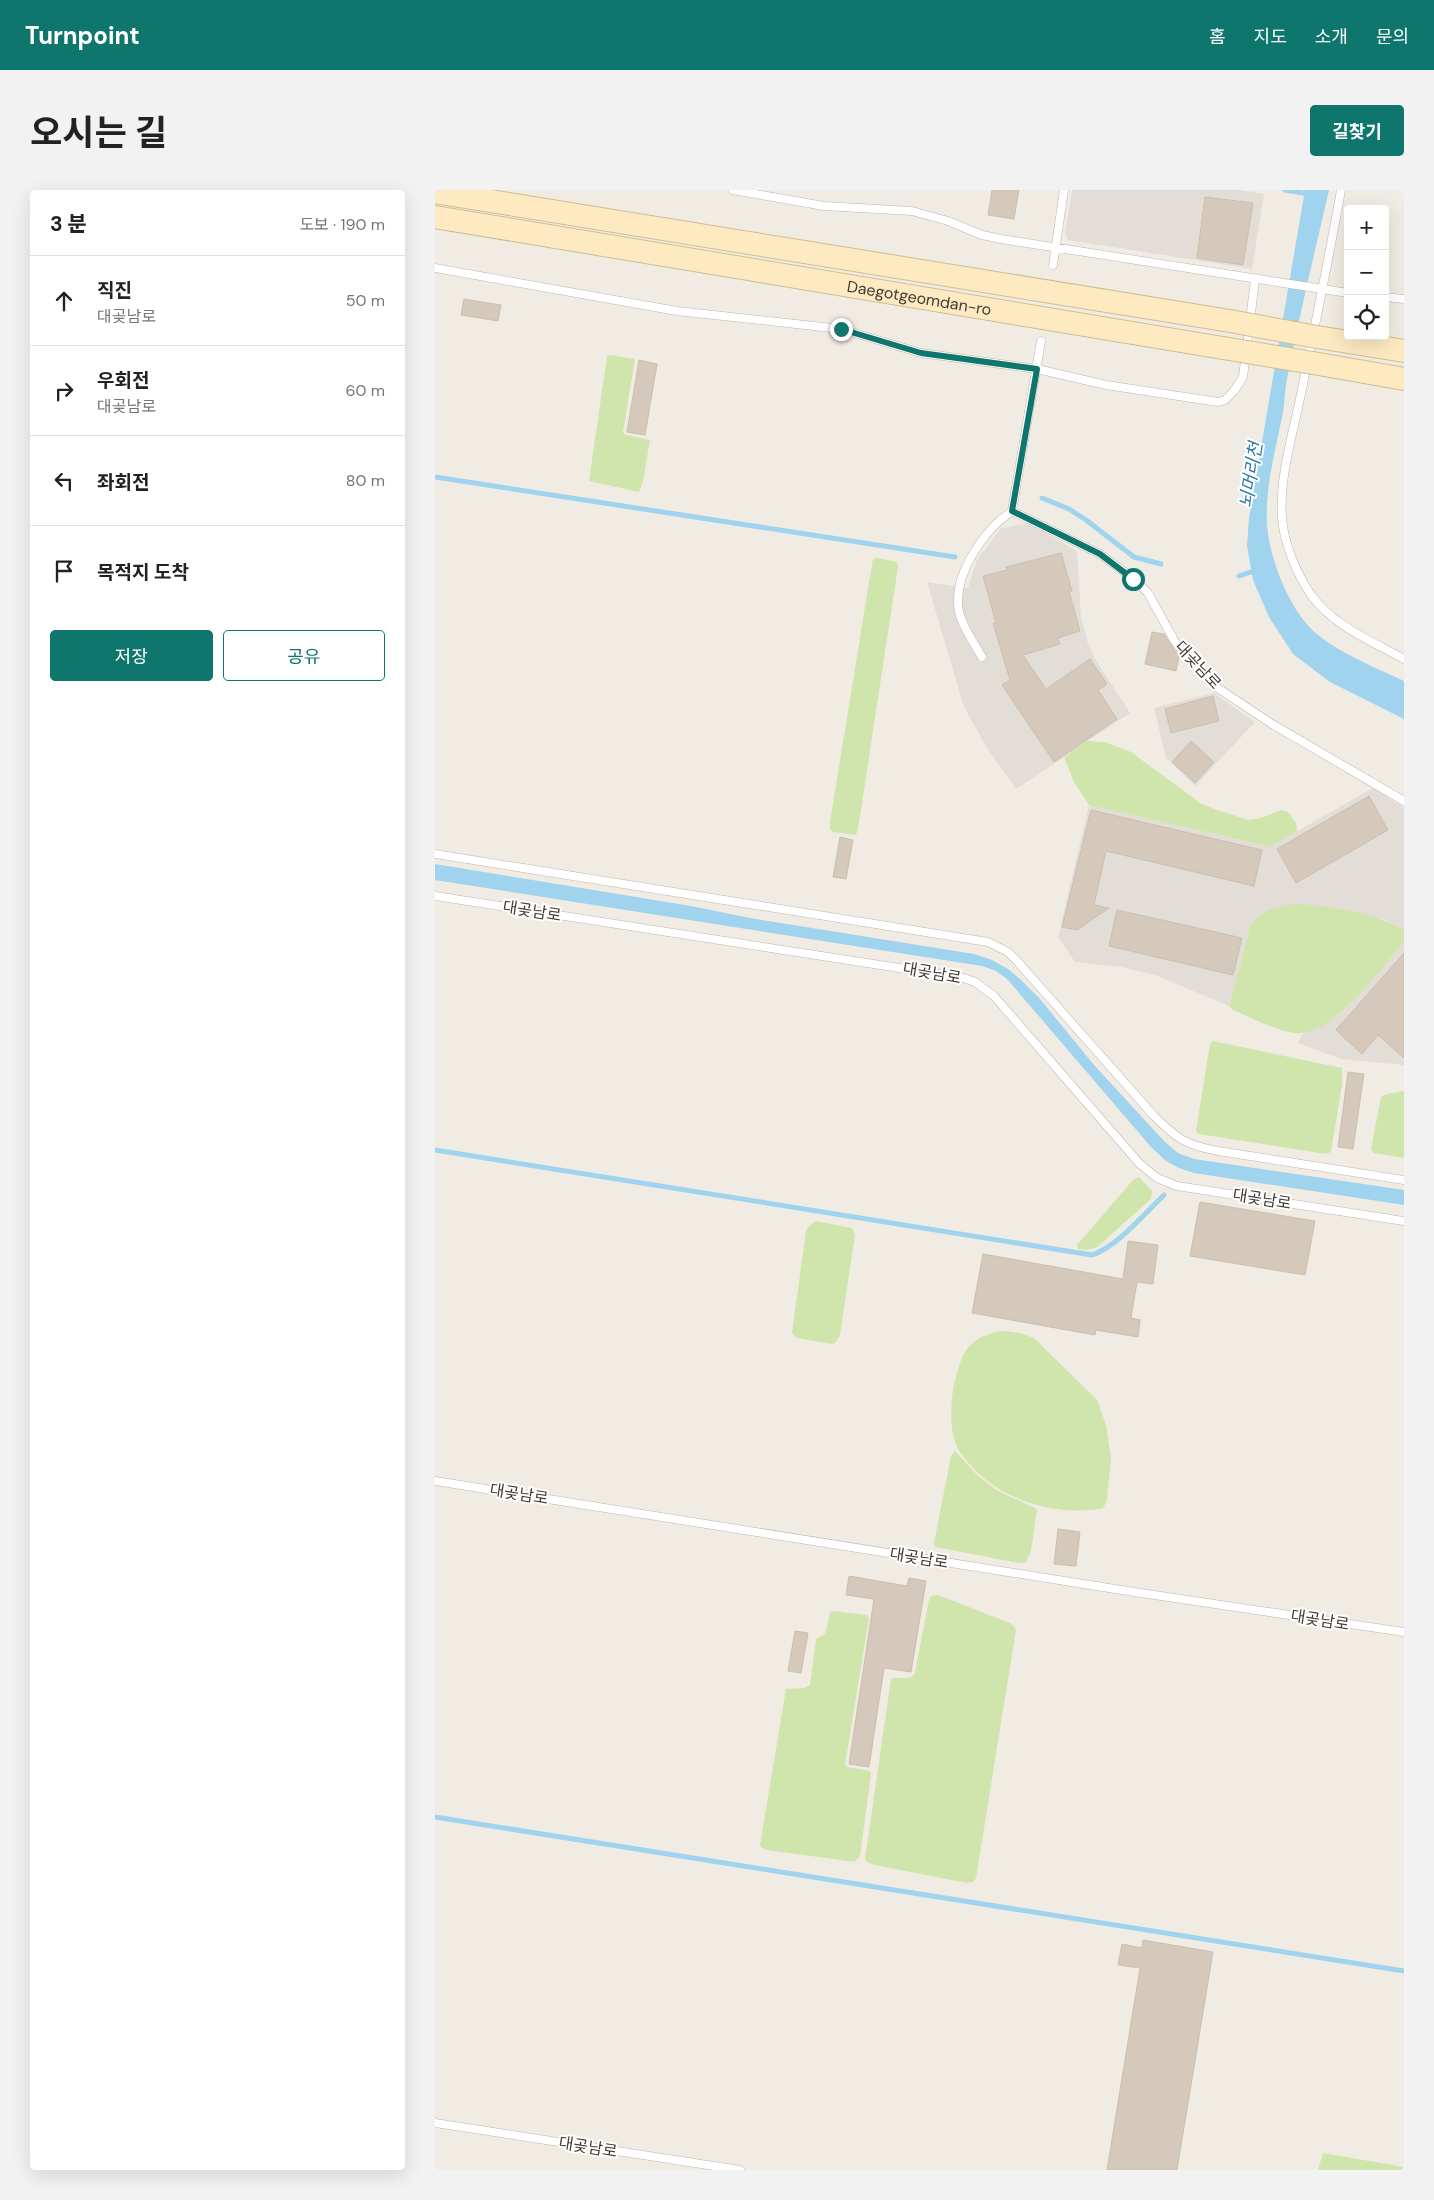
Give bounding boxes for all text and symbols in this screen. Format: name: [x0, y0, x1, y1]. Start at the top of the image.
text: Turnpoint: [25, 20, 140, 51]
text: 홈: [1209, 25, 1226, 49]
text: 지도: [1254, 25, 1287, 49]
text: 소개: [1315, 25, 1348, 49]
text: 문의: [1376, 25, 1409, 49]
button: 길찾기: [1310, 105, 1404, 156]
text: 오시는 길: [30, 110, 167, 156]
map controls: [1344, 205, 1389, 340]
button: +: [1344, 205, 1389, 250]
text: 3 분: [50, 210, 87, 238]
text: 도보 · 190 m: [299, 214, 385, 235]
button: −: [1344, 250, 1389, 295]
street label: Daegotgeomdan-ro: [846, 275, 993, 320]
text: 직진: [97, 278, 132, 303]
icon: ahead: [50, 287, 78, 315]
text: 50 m: [346, 290, 385, 311]
button: locate: [1344, 295, 1389, 340]
text: 대곶남로: [97, 306, 156, 327]
route end: [830, 318, 853, 341]
text: 우회전: [97, 368, 149, 393]
icon: right: [50, 377, 78, 405]
text: 60 m: [345, 380, 385, 401]
text: 대곶남로: [97, 396, 156, 417]
water label: 뇌머리천: [1234, 438, 1268, 510]
icon: left: [50, 467, 78, 495]
text: 좌회전: [97, 470, 149, 495]
text: 80 m: [346, 470, 385, 491]
icon: arrive: [50, 557, 78, 585]
text: 목적지 도착: [97, 560, 189, 585]
route start: [1122, 568, 1145, 591]
button: 저장: [50, 630, 213, 681]
button: 공유: [223, 630, 385, 681]
street label: 대곶남로: [1170, 636, 1226, 694]
street label: 대곶남로: [501, 896, 563, 926]
street label: 대곶남로: [901, 958, 963, 989]
street label: 대곶남로: [1231, 1184, 1293, 1214]
street label: 대곶남로: [488, 1479, 550, 1509]
street label: 대곶남로: [888, 1543, 950, 1573]
street label: 대곶남로: [1289, 1605, 1351, 1635]
street label: 대곶남로: [557, 2132, 619, 2162]

